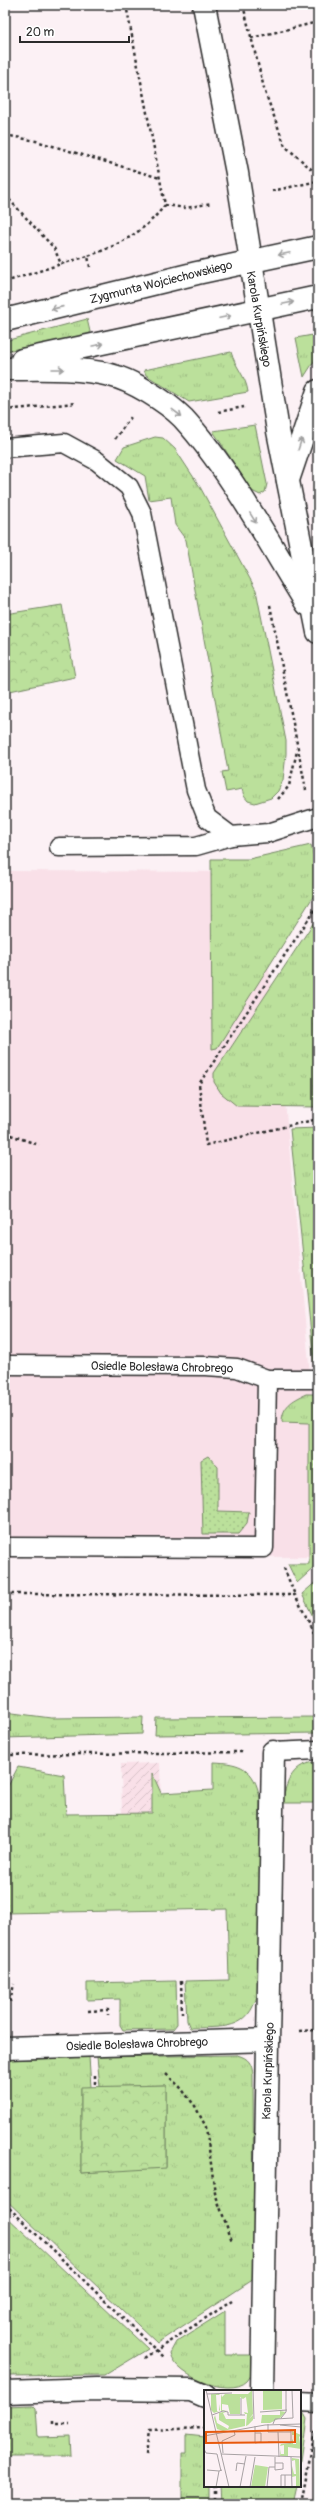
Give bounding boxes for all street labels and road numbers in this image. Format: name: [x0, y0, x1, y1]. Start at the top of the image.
street label: Zygmunta Wojciechowskiego: [88, 257, 234, 307]
street label: Karola Kurpińskiego: [243, 270, 274, 369]
street label: Osiedle Bolesława Chrobrego: [91, 1359, 234, 1376]
street label: Karola Kurpińskiego: [259, 2021, 278, 2120]
street label: Osiedle Bolesława Chrobrego: [66, 2035, 209, 2054]

